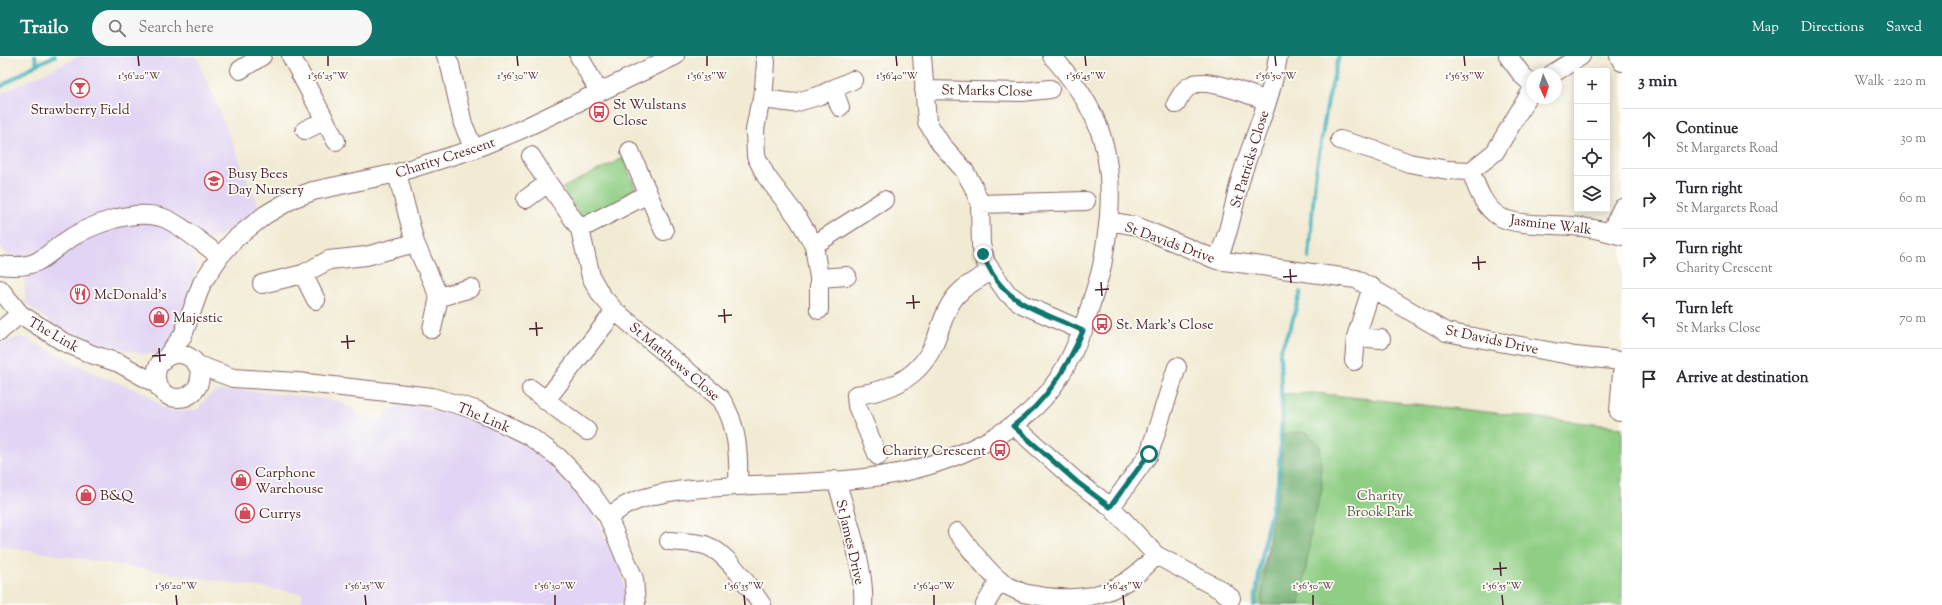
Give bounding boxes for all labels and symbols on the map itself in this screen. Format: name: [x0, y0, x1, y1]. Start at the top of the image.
north arrow: [1526, 68, 1562, 104]
text: 1°56'20"W: [118, 69, 160, 84]
text: 1°56'25"W: [308, 69, 348, 84]
text: 1°56'30"W: [497, 69, 539, 84]
text: 1°56'35"W: [687, 69, 727, 84]
text: 1°56'40"W: [876, 69, 918, 84]
text: 1°56'45"W: [1066, 69, 1106, 84]
text: 1°56'50"W: [1256, 69, 1296, 84]
text: 1°56'55"W: [1445, 69, 1485, 84]
bar icon: Strawberry Field: [69, 77, 91, 99]
street label: St Marks Close: [941, 81, 1033, 103]
place label: St Wulstans Close: [613, 96, 686, 132]
place label: Strawberry Field: [30, 101, 130, 121]
bus stop icon: St Wulstans Close: [588, 101, 610, 123]
street label: St Patricks Close: [1227, 108, 1275, 211]
street label: Charity Crescent: [393, 133, 498, 184]
place label: Busy Bees Day Nursery: [228, 165, 304, 201]
school or university icon: Busy Bees Day Nursery: [203, 170, 225, 192]
street label: Jasmine Walk: [1508, 211, 1593, 241]
street label: St Davids Drive: [1121, 218, 1217, 269]
route end: [974, 245, 992, 263]
restaurant icon: McDonald's: [69, 283, 91, 305]
place label: McDonald's: [94, 286, 167, 306]
shop icon: Majestic: [148, 306, 170, 328]
place label: Majestic: [173, 309, 223, 329]
street label: The Link: [24, 313, 82, 359]
bus stop icon: St. Mark's Close: [1091, 313, 1113, 335]
place label: St. Mark's Close: [1116, 316, 1214, 336]
street label: St Matthews Close: [624, 319, 723, 406]
street label: St Davids Drive: [1443, 321, 1540, 361]
street label: The Link: [454, 399, 513, 439]
bus stop icon: Charity Crescent: [989, 439, 1011, 461]
place label: Charity Crescent: [882, 442, 986, 462]
route start: [1140, 445, 1158, 463]
place label: Carphone Warehouse: [255, 464, 324, 500]
shop icon: Carphone Warehouse: [230, 469, 252, 491]
shop icon: B&Q: [75, 484, 97, 506]
place label: B&Q: [100, 487, 135, 507]
park label: Charity Brook Park: [1347, 487, 1414, 523]
street label: St James Drive: [830, 498, 869, 587]
shop icon: Currys: [234, 502, 256, 524]
place label: Currys: [259, 505, 301, 525]
text: 1°56'20"W: [155, 579, 197, 594]
text: 1°56'25"W: [345, 579, 385, 594]
text: 1°56'30"W: [534, 579, 576, 594]
text: 1°56'35"W: [724, 579, 764, 594]
text: 1°56'40"W: [913, 579, 955, 594]
text: 1°56'45"W: [1103, 579, 1143, 594]
text: 1°56'50"W: [1293, 579, 1333, 594]
text: 1°56'55"W: [1482, 579, 1522, 594]

